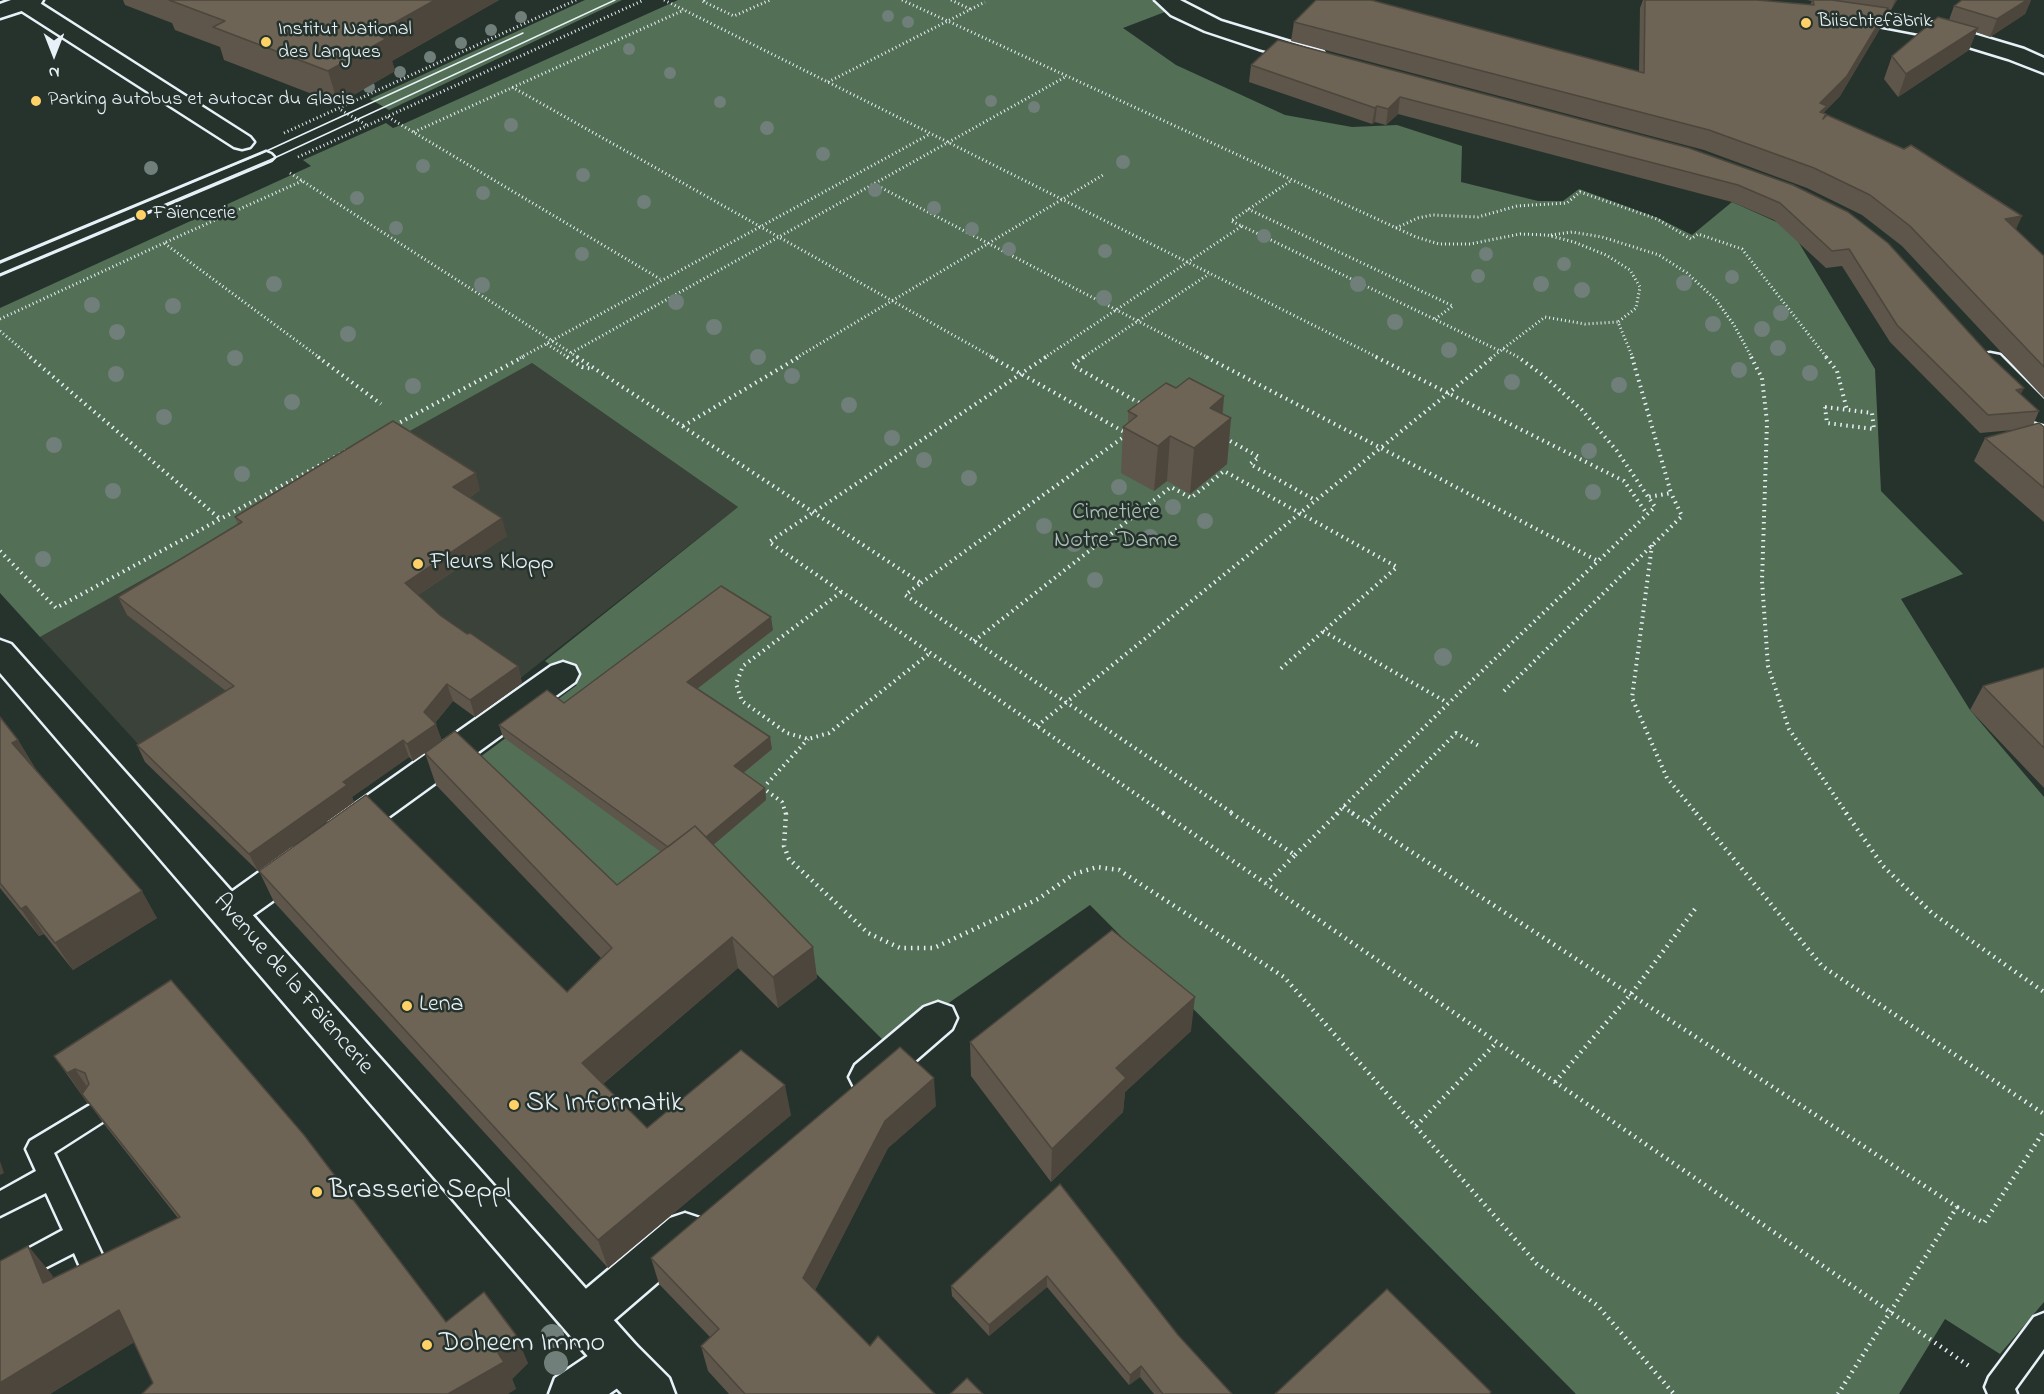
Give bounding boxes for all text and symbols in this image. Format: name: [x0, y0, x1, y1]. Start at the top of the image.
place label: Biischtefabrik: [1818, 11, 1932, 35]
marker: Biischtefabrik: [1799, 16, 1813, 30]
place label: Institut National des Langues: [278, 19, 412, 66]
north arrow: [24, 24, 84, 84]
marker: Institut National des Langues: [259, 35, 273, 49]
text: N: [49, 60, 59, 84]
place label: Parking autobus et autocar du Glacis: [48, 89, 355, 113]
marker: Parking autobus et autocar du Glacis: [29, 94, 43, 108]
place label: Faïencerie: [153, 203, 236, 227]
marker: Faïencerie: [134, 208, 148, 222]
park label: Cimetière Notre-Dame: [1054, 500, 1178, 556]
place label: Fleurs Klopp: [430, 550, 554, 578]
marker: Fleurs Klopp: [411, 557, 425, 571]
street label: Avenue de la Faïencerie: [206, 889, 378, 1081]
place label: Lena: [419, 992, 463, 1020]
marker: Lena: [400, 999, 414, 1013]
place label: SK Informatik: [526, 1088, 683, 1122]
marker: SK Informatik: [507, 1098, 521, 1112]
place label: Brasserie Seppl: [329, 1175, 511, 1209]
marker: Brasserie Seppl: [310, 1185, 324, 1199]
place label: Doheem Immo: [439, 1328, 605, 1362]
marker: Doheem Immo: [420, 1338, 434, 1352]

